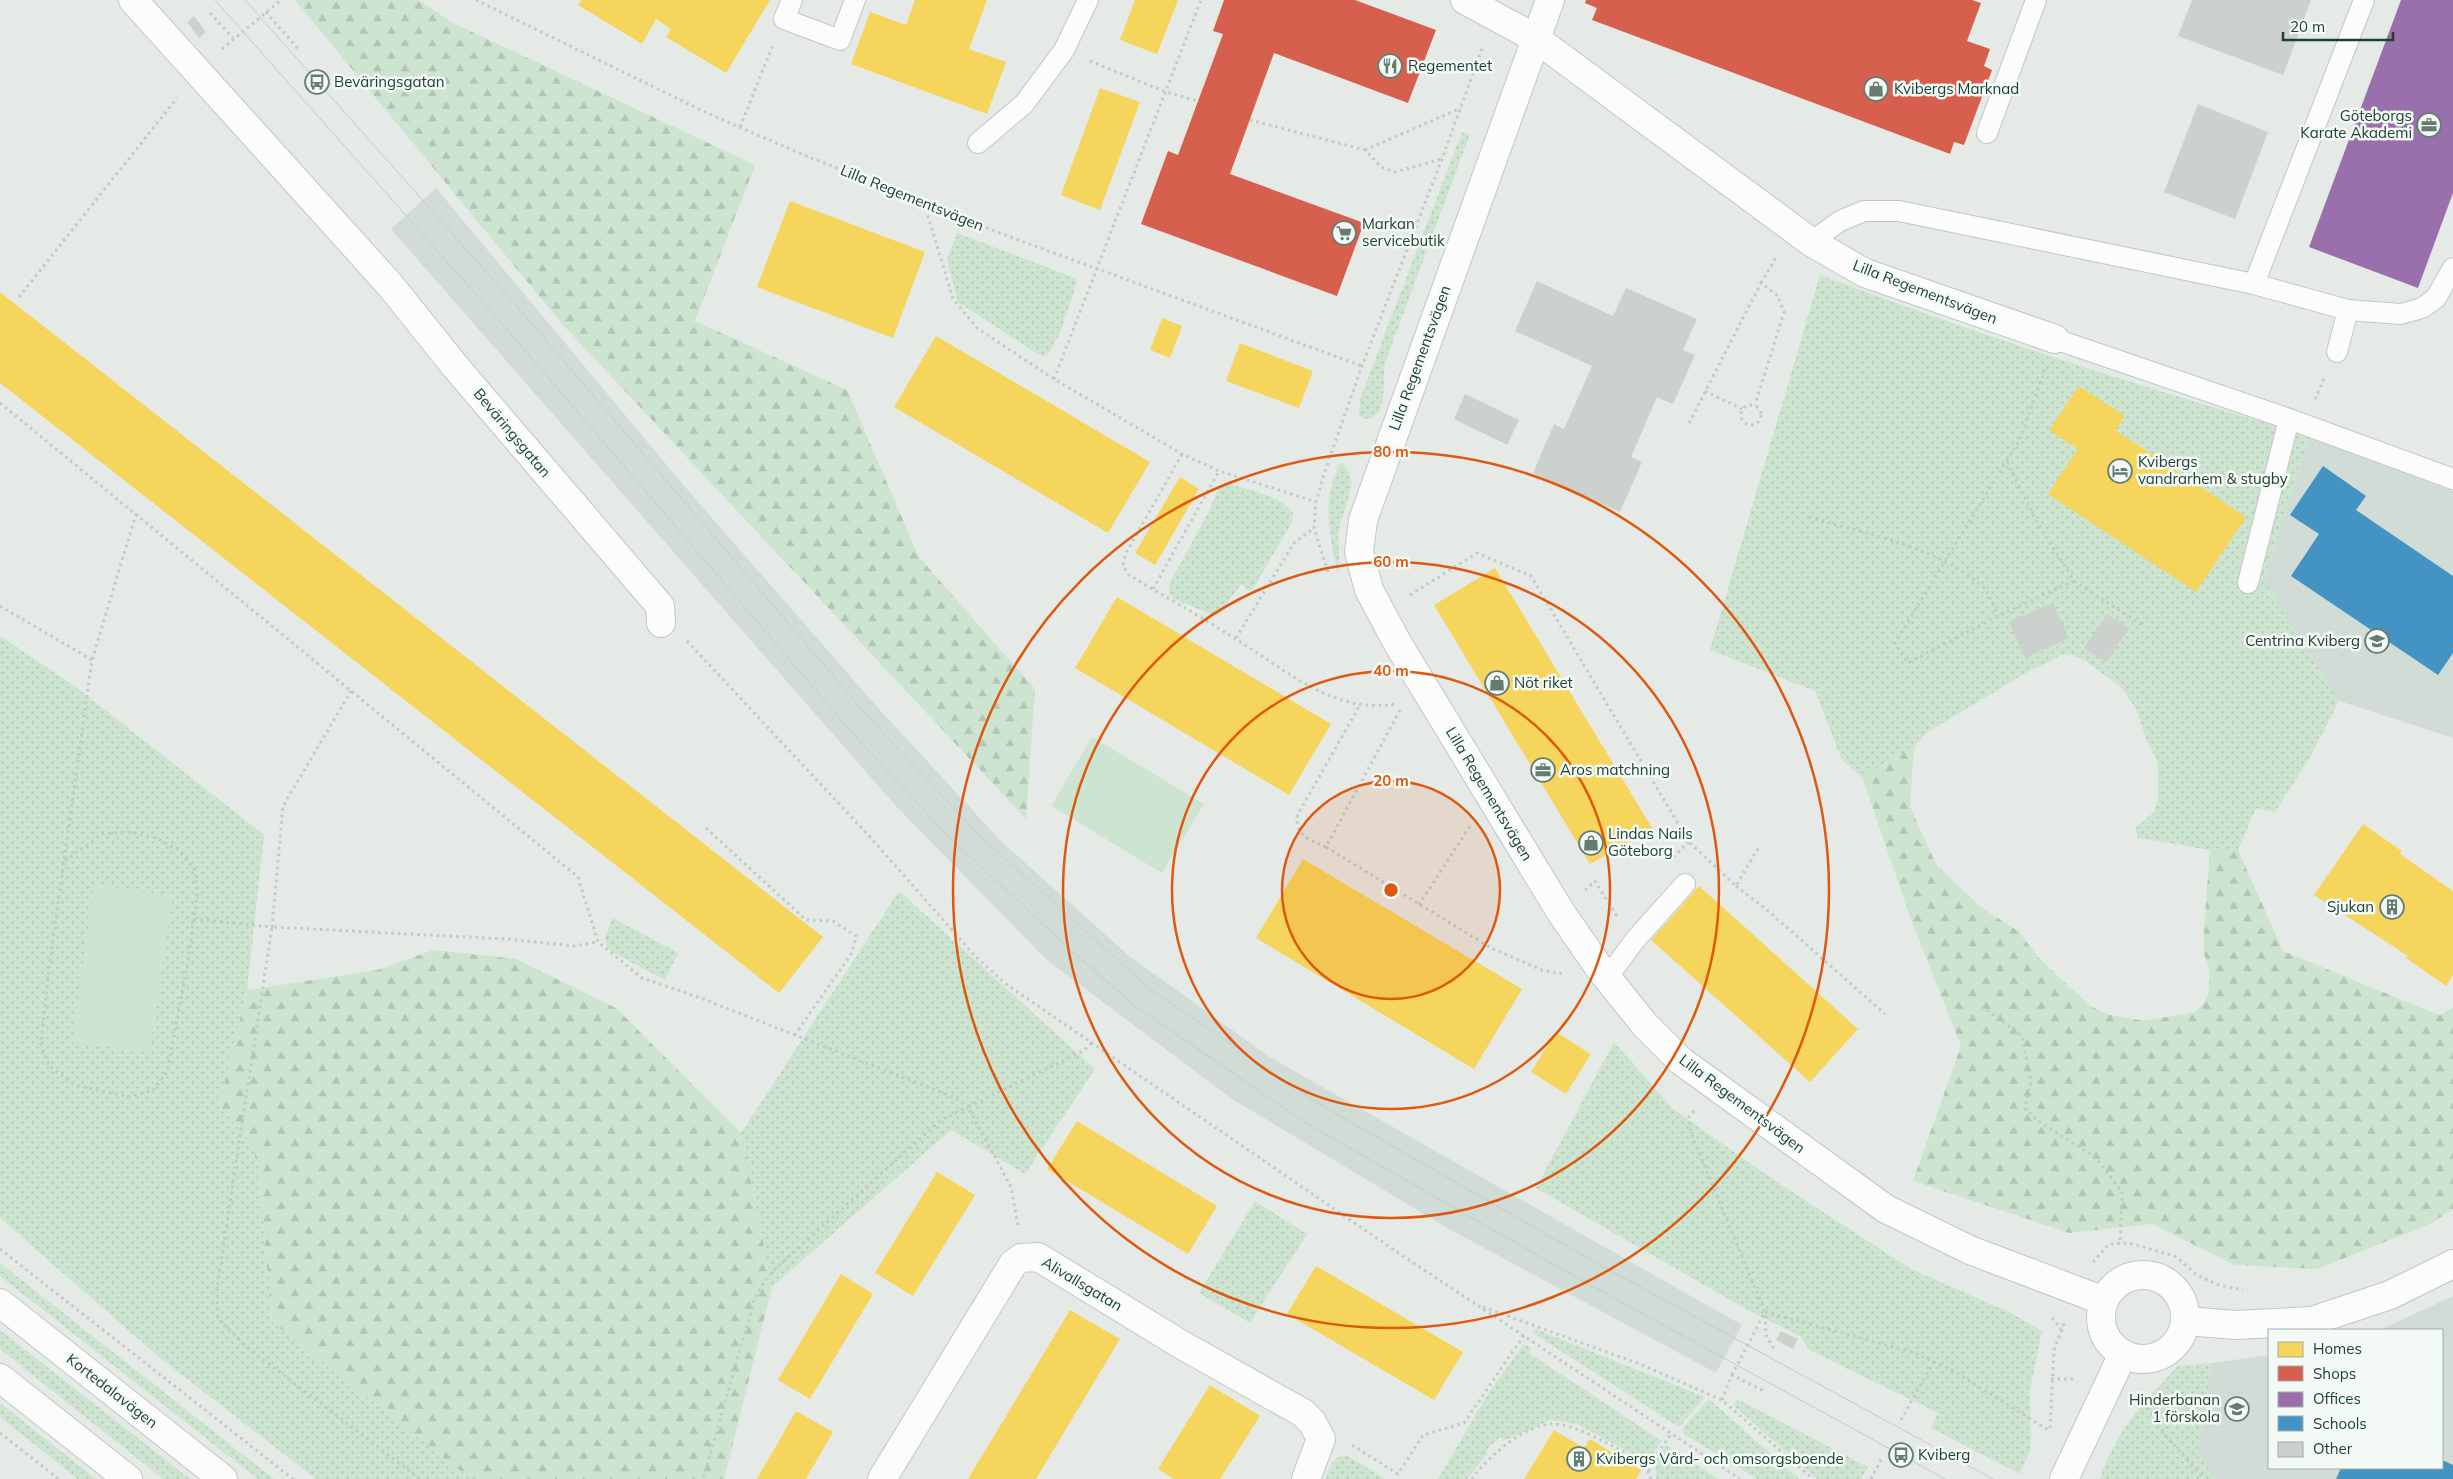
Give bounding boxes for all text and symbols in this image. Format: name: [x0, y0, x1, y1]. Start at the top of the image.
scale bar: [2283, 10, 2393, 42]
text: 20 m: [2290, 17, 2325, 36]
restaurant icon: Regementet: [1377, 53, 1403, 79]
place label: Regementet: [1408, 56, 1492, 75]
bus stop icon: Beväringsgatan: [304, 69, 330, 95]
place label: Beväringsgatan: [334, 72, 445, 91]
shop icon: Kvibergs Marknad: [1863, 76, 1889, 102]
place label: Kvibergs Marknad: [1894, 79, 2019, 98]
place label: Göteborgs Karate Akademi: [2300, 106, 2412, 142]
office icon: Göteborgs Karate Akademi: [2416, 112, 2442, 138]
street label: Lilla Regementsvägen: [838, 160, 987, 235]
place label: Markan servicebutik: [1362, 214, 1445, 250]
supermarket icon: Markan servicebutik: [1331, 220, 1357, 246]
street label: Lilla Regementsvägen: [1850, 255, 2000, 328]
street label: Lilla Regementsvägen: [1384, 283, 1455, 433]
street label: Beväringsgatan: [470, 384, 555, 481]
text: 80 m: [1373, 442, 1409, 461]
place label: Kvibergs vandrarhem & stugby: [2138, 452, 2288, 488]
hotel icon: Kvibergs vandrarhem & stugby: [2107, 458, 2133, 484]
text: 60 m: [1373, 552, 1409, 571]
school or university icon: Centrina Kviberg: [2364, 628, 2390, 654]
place label: Centrina Kviberg: [2245, 631, 2360, 650]
text: 40 m: [1373, 661, 1409, 680]
shop icon: Nöt riket: [1484, 670, 1510, 696]
place label: Nöt riket: [1514, 673, 1573, 692]
street label: Lilla Regementsvägen: [1442, 723, 1537, 864]
office icon: Aros matchning: [1530, 757, 1556, 783]
place label: Aros matchning: [1560, 760, 1670, 779]
text: 20 m: [1373, 771, 1409, 790]
place label: Lindas Nails Göteborg: [1608, 824, 1693, 860]
shop icon: Lindas Nails Göteborg: [1578, 830, 1604, 856]
centre of rings: [1382, 881, 1400, 899]
building icon: Sjukan: [2379, 894, 2405, 920]
place label: Sjukan: [2327, 897, 2374, 916]
street label: Lilla Regementsvägen: [1675, 1050, 1809, 1157]
street label: Alivallsgatan: [1039, 1252, 1126, 1315]
legend: [2268, 1329, 2443, 1469]
text: Homes: [2313, 1339, 2362, 1358]
street label: Kortedalavägen: [63, 1349, 162, 1432]
text: Shops: [2313, 1364, 2356, 1383]
text: Offices: [2313, 1389, 2361, 1408]
place label: Hinderbanan 1 förskola: [2129, 1390, 2220, 1426]
school or university icon: Hinderbanan 1 förskola: [2224, 1396, 2250, 1422]
text: Schools: [2313, 1414, 2367, 1433]
text: Other: [2313, 1439, 2353, 1458]
bus stop icon: Kviberg: [1888, 1442, 1914, 1468]
place label: Kviberg: [1918, 1445, 1970, 1464]
building icon: Kvibergs Vård- och omsorgsboende: [1566, 1446, 1592, 1472]
place label: Kvibergs Vård- och omsorgsboende: [1596, 1449, 1844, 1468]

